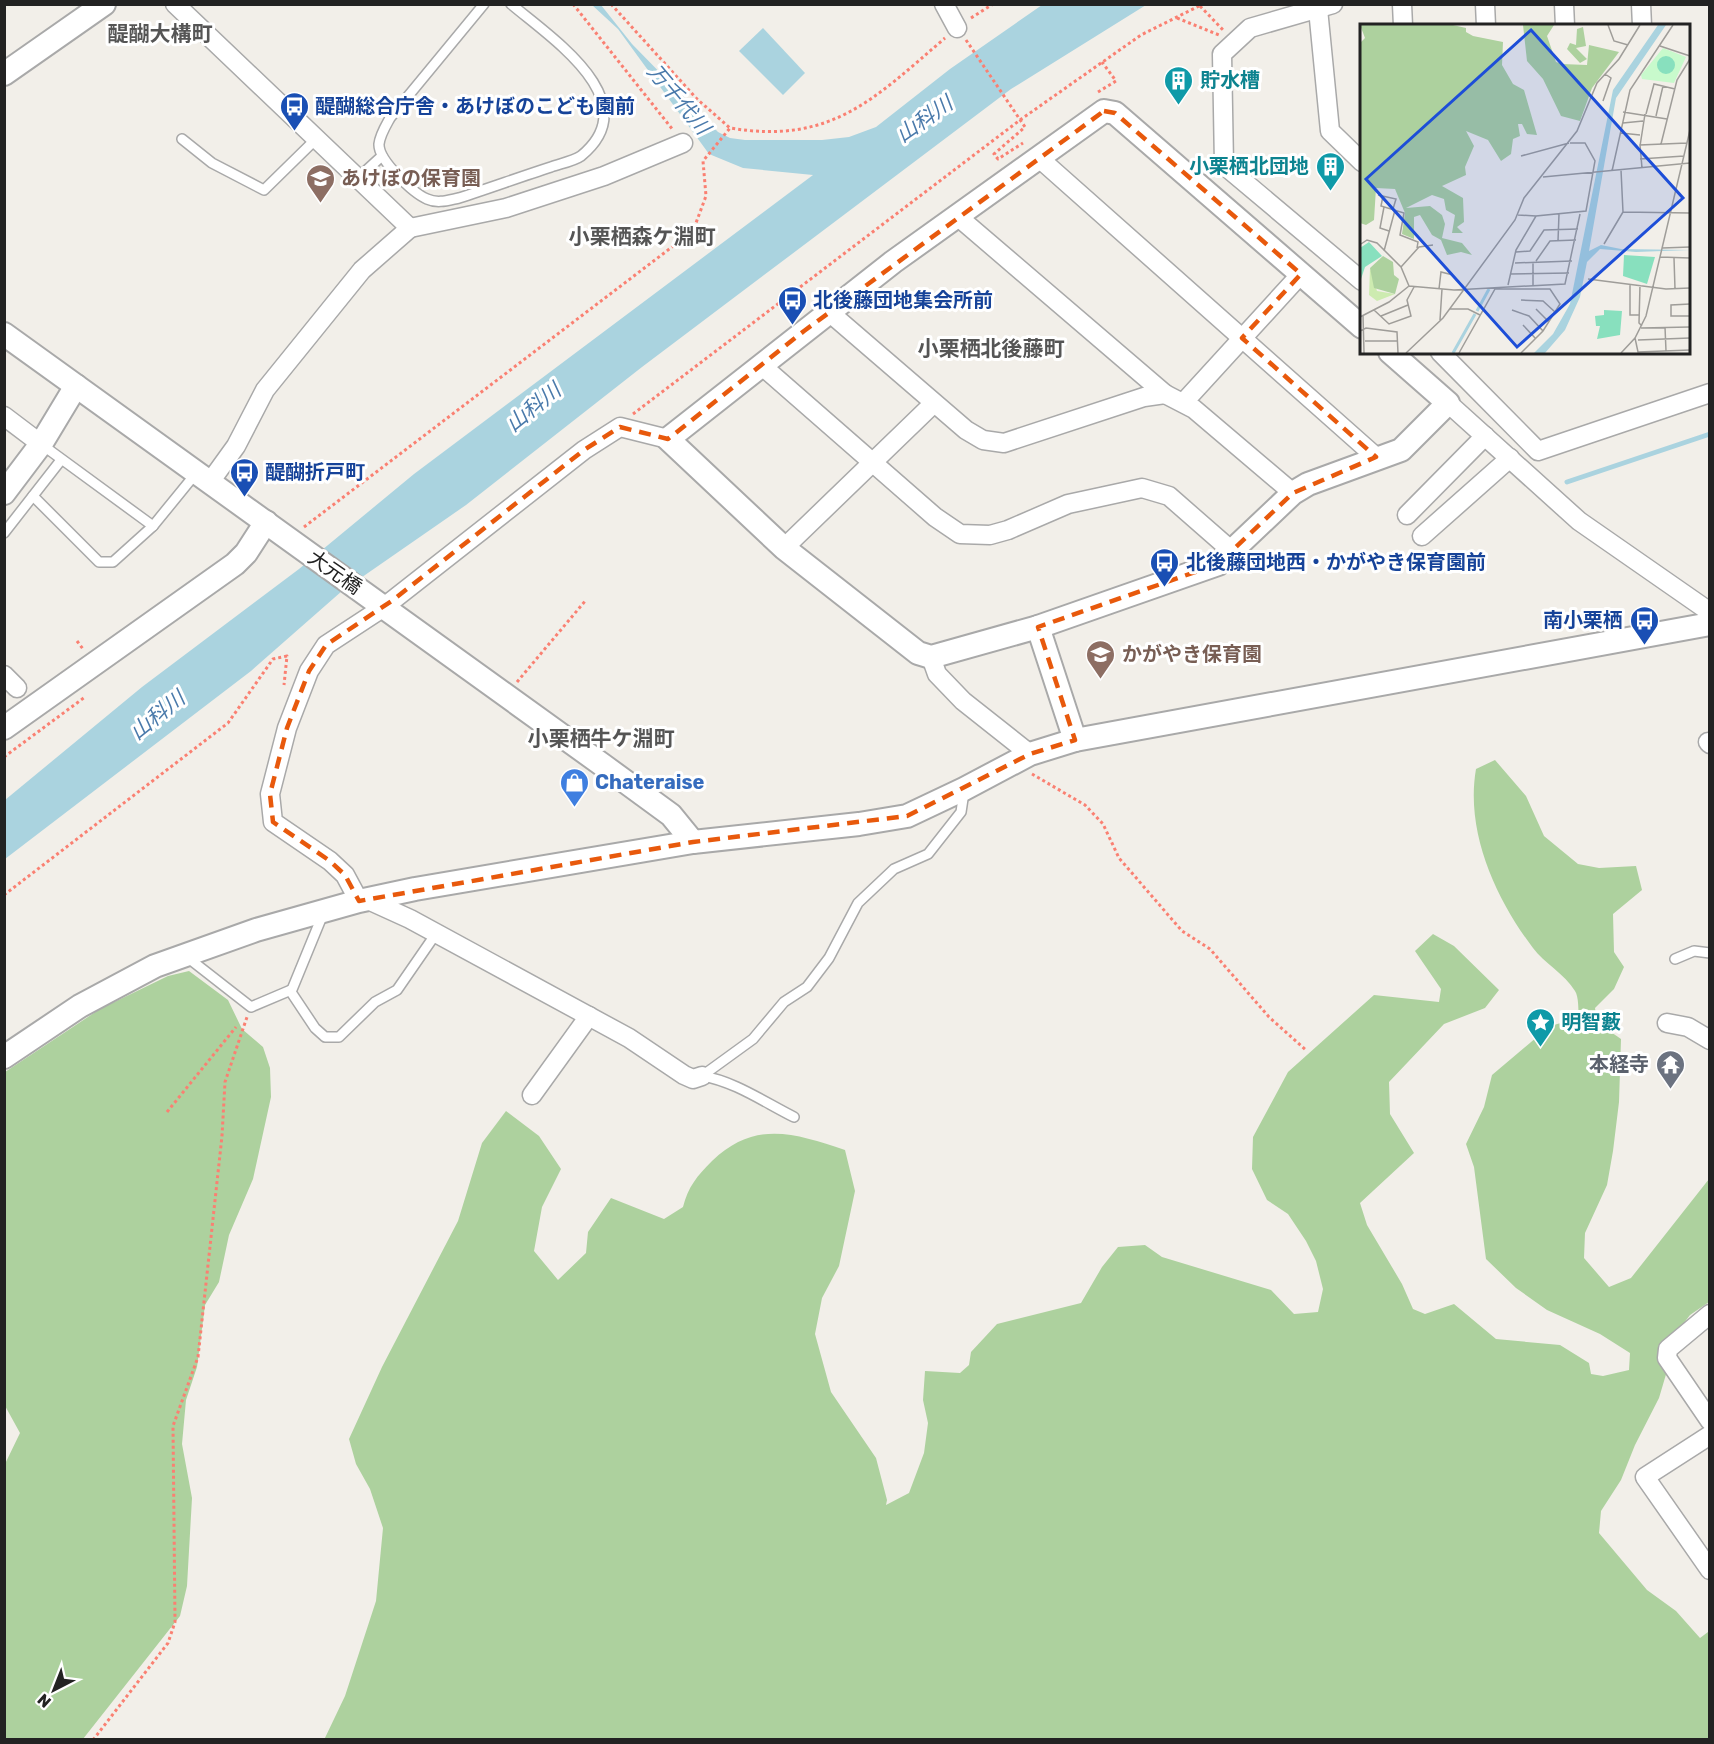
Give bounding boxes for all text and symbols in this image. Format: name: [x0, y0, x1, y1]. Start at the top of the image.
district label: 醍醐大構町: [108, 21, 213, 46]
inset map: [1360, 24, 1690, 354]
water label: 万千代川: [642, 59, 717, 141]
building icon: 貯水槽: [1163, 64, 1195, 106]
place label: 貯水槽: [1200, 68, 1260, 92]
bus stop icon: 醍醐総合庁舎・あけぼのこども園前: [278, 90, 310, 132]
water label: 山科川: [891, 90, 959, 147]
place label: 醍醐総合庁舎・あけぼのこども園前: [315, 94, 635, 118]
building icon: 小栗栖北団地: [1314, 150, 1346, 192]
place label: 小栗栖北団地: [1189, 154, 1309, 178]
school or university icon: あけぼの保育園: [304, 162, 336, 204]
place label: あけぼの保育園: [341, 166, 481, 190]
district label: 小栗栖森ケ淵町: [569, 224, 716, 249]
bus stop icon: 北後藤団地集会所前: [776, 284, 808, 326]
place label: 北後藤団地集会所前: [813, 288, 993, 312]
district label: 小栗栖北後藤町: [918, 336, 1065, 361]
water label: 山科川: [501, 376, 567, 437]
bus stop icon: 醍醐折戸町: [228, 456, 260, 498]
place label: 醍醐折戸町: [265, 460, 365, 484]
street label: 大元橋: [304, 545, 366, 599]
bus stop icon: 北後藤団地西・かがやき保育園前: [1149, 546, 1181, 588]
place label: 北後藤団地西・かがやき保育園前: [1186, 550, 1486, 574]
bus stop icon: 南小栗栖: [1628, 604, 1660, 646]
place label: 南小栗栖: [1543, 608, 1623, 632]
school or university icon: かがやき保育園: [1085, 638, 1117, 680]
place label: かがやき保育園: [1122, 642, 1262, 666]
water label: 山科川: [125, 684, 191, 745]
district label: 小栗栖牛ケ淵町: [528, 726, 675, 751]
shop icon: Chateraise: [558, 766, 590, 808]
place label: Chateraise: [595, 770, 704, 794]
place icon: 明智藪: [1524, 1006, 1556, 1048]
place label: 明智藪: [1561, 1010, 1621, 1034]
temple icon: 本経寺: [1654, 1048, 1686, 1090]
place label: 本経寺: [1589, 1052, 1649, 1076]
north arrow: [24, 1660, 84, 1720]
text: N: [34, 1690, 55, 1712]

